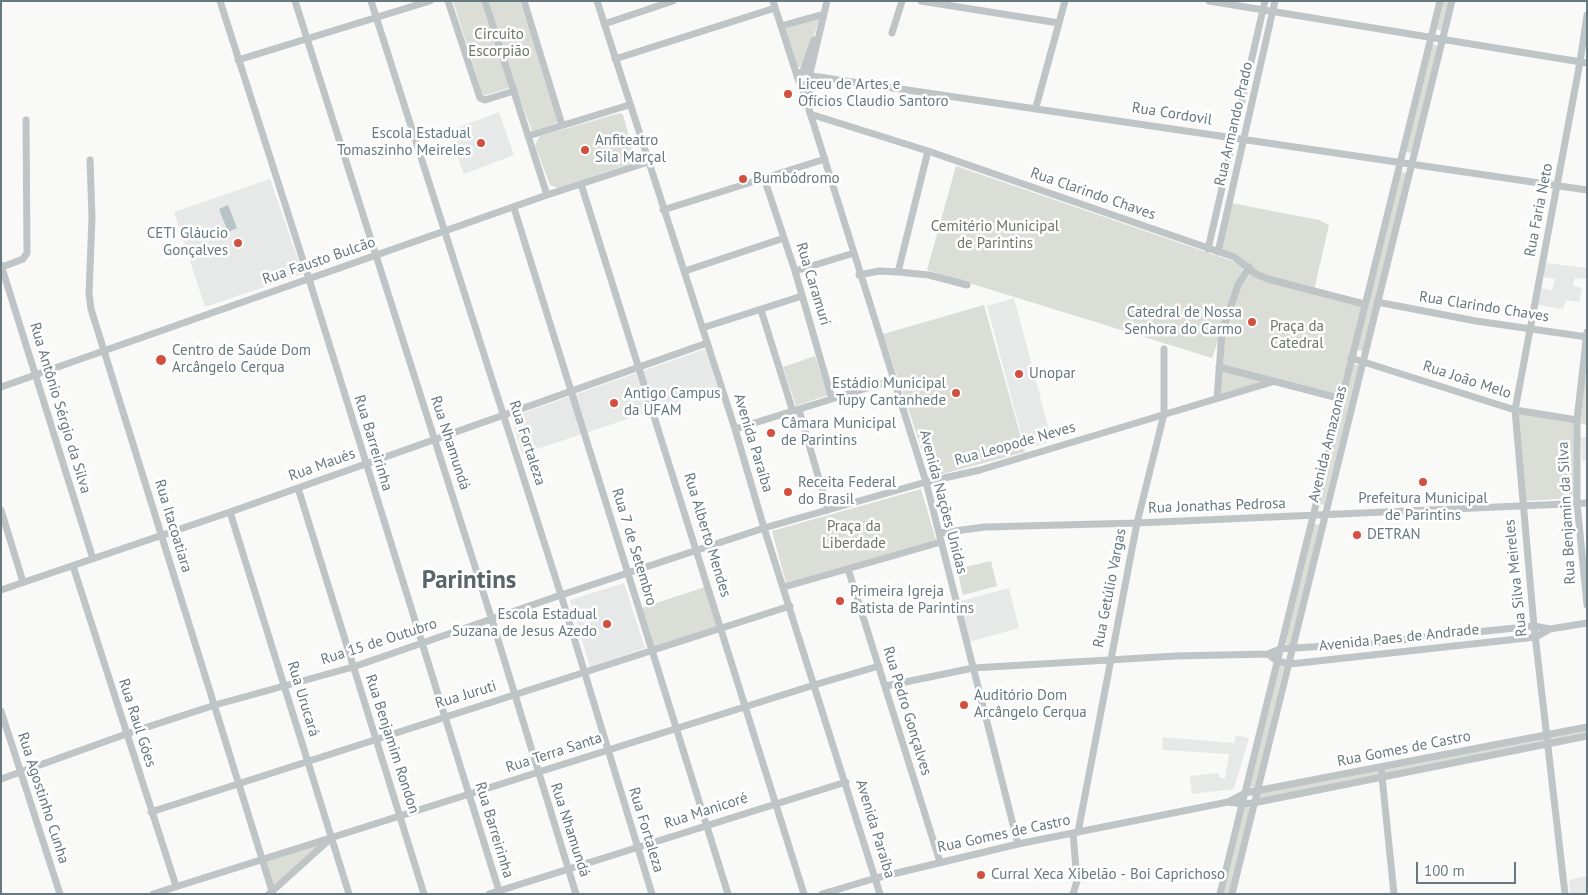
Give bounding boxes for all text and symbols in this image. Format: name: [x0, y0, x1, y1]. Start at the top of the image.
park label: Circuito Escorpião: [468, 26, 530, 61]
street label: Rua Armando Prado: [1211, 60, 1257, 188]
place label: Liceu de Artes e Ofícios Claudio Santoro: [798, 76, 949, 111]
marker: Liceu de Artes e Ofícios Claudio Santoro: [782, 88, 794, 100]
street label: Rua Cordovil: [1131, 99, 1213, 129]
place label: Escola Estadual Tomaszinho Meireles: [337, 125, 471, 160]
place label: Anfiteatro Sila Marçal: [595, 132, 666, 167]
marker: Escola Estadual Tomaszinho Meireles: [475, 137, 487, 149]
marker: Anfiteatro Sila Marçal: [579, 144, 591, 156]
street label: Rua Faria Neto: [1521, 162, 1557, 258]
street label: Rua Clarindo Chaves: [1028, 164, 1158, 224]
place label: Bumbódromo: [753, 170, 840, 188]
marker: Bumbódromo: [737, 173, 749, 185]
park label: Cemitério Municipal de Parintins: [931, 218, 1059, 253]
place label: CETI Gláucio Gonçalves: [147, 225, 228, 260]
street label: Rua Fausto Bulcão: [260, 233, 378, 289]
marker: CETI Gláucio Gonçalves: [232, 237, 244, 249]
street label: Rua Caramuri: [792, 240, 834, 328]
street label: Rua Clarindo Chaves: [1418, 288, 1550, 326]
place label: Catedral de Nossa Senhora do Carmo: [1124, 304, 1242, 339]
marker: Catedral de Nossa Senhora do Carmo: [1246, 316, 1258, 328]
park label: Praça da Catedral: [1270, 318, 1324, 353]
street label: Rua Antônio Sérgio da Silva: [25, 320, 95, 496]
place label: Centro de Saúde Dom Arcângelo Cerqua: [172, 342, 311, 377]
marker: Centro de Saúde Dom Arcângelo Cerqua: [154, 353, 168, 367]
street label: Rua João Melo: [1420, 357, 1514, 403]
place label: Unopar: [1029, 365, 1076, 383]
marker: Unopar: [1013, 368, 1025, 380]
place label: Estádio Municipal Tupy Cantanhede: [832, 375, 946, 410]
street label: Avenida Amazonas: [1305, 384, 1351, 504]
place label: Antigo Campus da UFAM: [624, 385, 721, 420]
marker: Estádio Municipal Tupy Cantanhede: [950, 387, 962, 399]
street label: Avenida Paraíba: [729, 392, 777, 494]
street label: Rua Barreirinha: [350, 393, 396, 493]
street label: Rua Nhamundá: [426, 394, 474, 492]
marker: Antigo Campus da UFAM: [608, 397, 620, 409]
street label: Rua Fortaleza: [505, 398, 549, 488]
place label: Câmara Municipal de Parintins: [781, 415, 896, 450]
street label: Rua Leopode Neves: [952, 418, 1078, 470]
marker: Câmara Municipal de Parintins: [765, 427, 777, 439]
street label: Avenida Nações Unidas: [915, 428, 971, 576]
street label: Rua Benjamin da Silva: [1554, 441, 1580, 585]
street label: Rua Maués: [286, 445, 358, 485]
street label: Rua Alberto Mendes: [679, 471, 735, 599]
place label: Receita Federal do Brasil: [798, 474, 896, 509]
marker: Prefeitura Municipal de Parintins: [1417, 476, 1429, 488]
street label: Rua Itacoatiara: [150, 477, 196, 575]
street label: Rua 7 de Setembro: [608, 486, 660, 608]
marker: Receita Federal do Brasil: [782, 486, 794, 498]
place label: Prefeitura Municipal de Parintins: [1358, 490, 1488, 525]
street label: Rua Jonathas Pedrosa: [1148, 495, 1286, 517]
park label: Praça da Liberdade: [822, 518, 886, 553]
street label: Rua Silva Meireles: [1501, 518, 1531, 638]
place label: DETRAN: [1367, 526, 1421, 544]
street label: Rua Getúlio Vargas: [1090, 527, 1130, 649]
marker: DETRAN: [1351, 529, 1363, 541]
district label: Parintins: [422, 566, 516, 596]
place label: Primeira Igreja Batista de Parintins: [850, 583, 974, 618]
marker: Primeira Igreja Batista de Parintins: [834, 595, 846, 607]
place label: Escola Estadual Suzana de Jesus Azedo: [452, 606, 597, 641]
street label: Rua 15 de Outubro: [319, 615, 439, 669]
marker: Escola Estadual Suzana de Jesus Azedo: [601, 618, 613, 630]
street label: Avenida Paes de Andrade: [1318, 621, 1480, 655]
street label: Rua Pedro Gonçalves: [879, 644, 935, 778]
street label: Rua Urucará: [283, 659, 323, 739]
street label: Rua Benjamim Rondon: [361, 672, 423, 816]
street label: Rua Raul Góes: [114, 676, 160, 770]
street label: Rua Juruti: [433, 677, 499, 713]
place label: Auditório Dom Arcângelo Cerqua: [974, 687, 1087, 722]
marker: Auditório Dom Arcângelo Cerqua: [958, 699, 970, 711]
street label: Rua Gomes de Castro: [1336, 727, 1472, 771]
street label: Rua Terra Santa: [504, 729, 604, 777]
street label: Rua Agostinho Cunha: [13, 730, 73, 866]
street label: Avenida Paraíba: [851, 778, 899, 880]
street label: Rua Barreirinha: [471, 780, 517, 880]
street label: Rua Nhamundá: [546, 781, 594, 879]
street label: Rua Fortaleza: [625, 785, 667, 875]
street label: Rua Manicoré: [662, 789, 750, 833]
street label: Rua Gomes de Castro: [936, 811, 1072, 857]
scale bar: [1418, 852, 1518, 884]
text: 100 m: [1424, 861, 1465, 880]
place label: Curral Xeca Xibelão - Boi Caprichoso: [991, 866, 1225, 884]
marker: Curral Xeca Xibelão - Boi Caprichoso: [975, 869, 987, 881]

